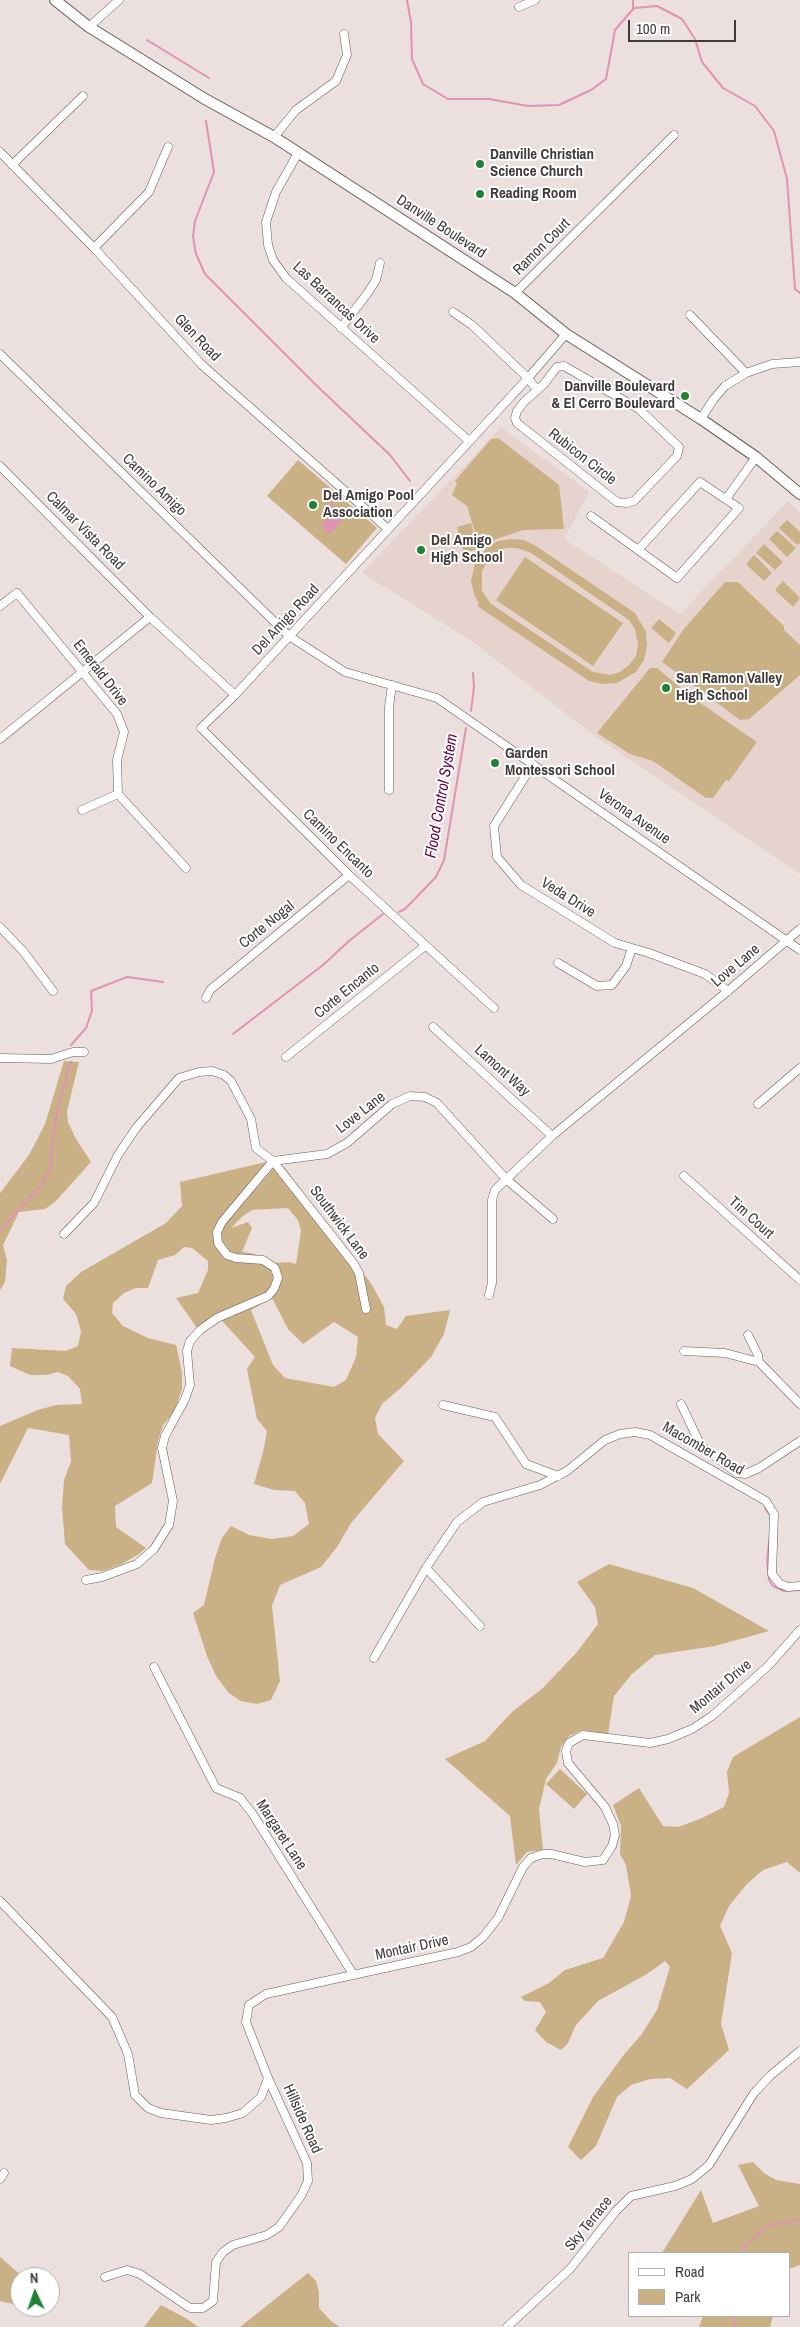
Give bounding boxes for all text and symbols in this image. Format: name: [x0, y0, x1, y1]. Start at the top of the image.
scale bar: [630, 10, 738, 42]
text: 100 m: [636, 18, 670, 39]
place label: Danville Christian Science Church: [490, 146, 594, 181]
marker: Danville Christian Science Church: [474, 158, 486, 170]
place label: Reading Room: [490, 185, 577, 203]
marker: Reading Room: [474, 188, 486, 200]
street label: Danville Boulevard: [393, 191, 489, 263]
street label: Ramon Court: [510, 215, 574, 279]
street label: Las Barrancas Drive: [289, 258, 383, 348]
street label: Glen Road: [170, 311, 224, 365]
place label: Danville Boulevard & El Cerro Boulevard: [551, 378, 675, 413]
marker: Danville Boulevard & El Cerro Boulevard: [679, 390, 691, 402]
street label: Rubicon Circle: [544, 425, 620, 489]
street label: Camino Amigo: [118, 450, 190, 520]
place label: Del Amigo Pool Association: [323, 487, 414, 522]
street label: Calmar Vista Road: [42, 488, 128, 574]
marker: Del Amigo Pool Association: [307, 499, 319, 511]
place label: Del Amigo High School: [431, 532, 503, 567]
marker: Del Amigo High School: [415, 544, 427, 556]
street label: Del Amigo Road: [249, 581, 323, 659]
street label: Emerald Drive: [69, 636, 131, 710]
place label: San Ramon Valley High School: [676, 670, 782, 705]
marker: San Ramon Valley High School: [660, 682, 672, 694]
water label: Flood Control System: [422, 732, 462, 860]
place label: Garden Montessori School: [505, 745, 615, 780]
marker: Garden Montessori School: [489, 757, 501, 769]
street label: Verona Avenue: [594, 786, 674, 848]
street label: Camino Encanto: [299, 806, 377, 882]
street label: Veda Drive: [537, 874, 599, 922]
street label: Corte Nogal: [236, 897, 298, 953]
street label: Love Lane: [708, 941, 764, 991]
street label: Corte Encanto: [311, 959, 383, 1023]
street label: Lamont Way: [470, 1041, 534, 1101]
street label: Love Lane: [333, 1088, 389, 1138]
street label: Southwick Lane: [305, 1183, 373, 1263]
street label: Tim Court: [725, 1193, 777, 1243]
street label: Macomber Road: [659, 1418, 747, 1480]
street label: Montair Drive: [687, 1656, 755, 1718]
street label: Margaret Lane: [252, 1797, 310, 1873]
street label: Montair Drive: [374, 1931, 450, 1965]
street label: Hillside Road: [279, 2082, 325, 2156]
street label: Sky Terrace: [562, 2193, 616, 2255]
legend: [628, 2252, 790, 2317]
text: Road: [675, 2261, 704, 2282]
north arrow: [10, 2267, 60, 2317]
text: N: [30, 2269, 39, 2287]
text: Park: [675, 2286, 700, 2307]

